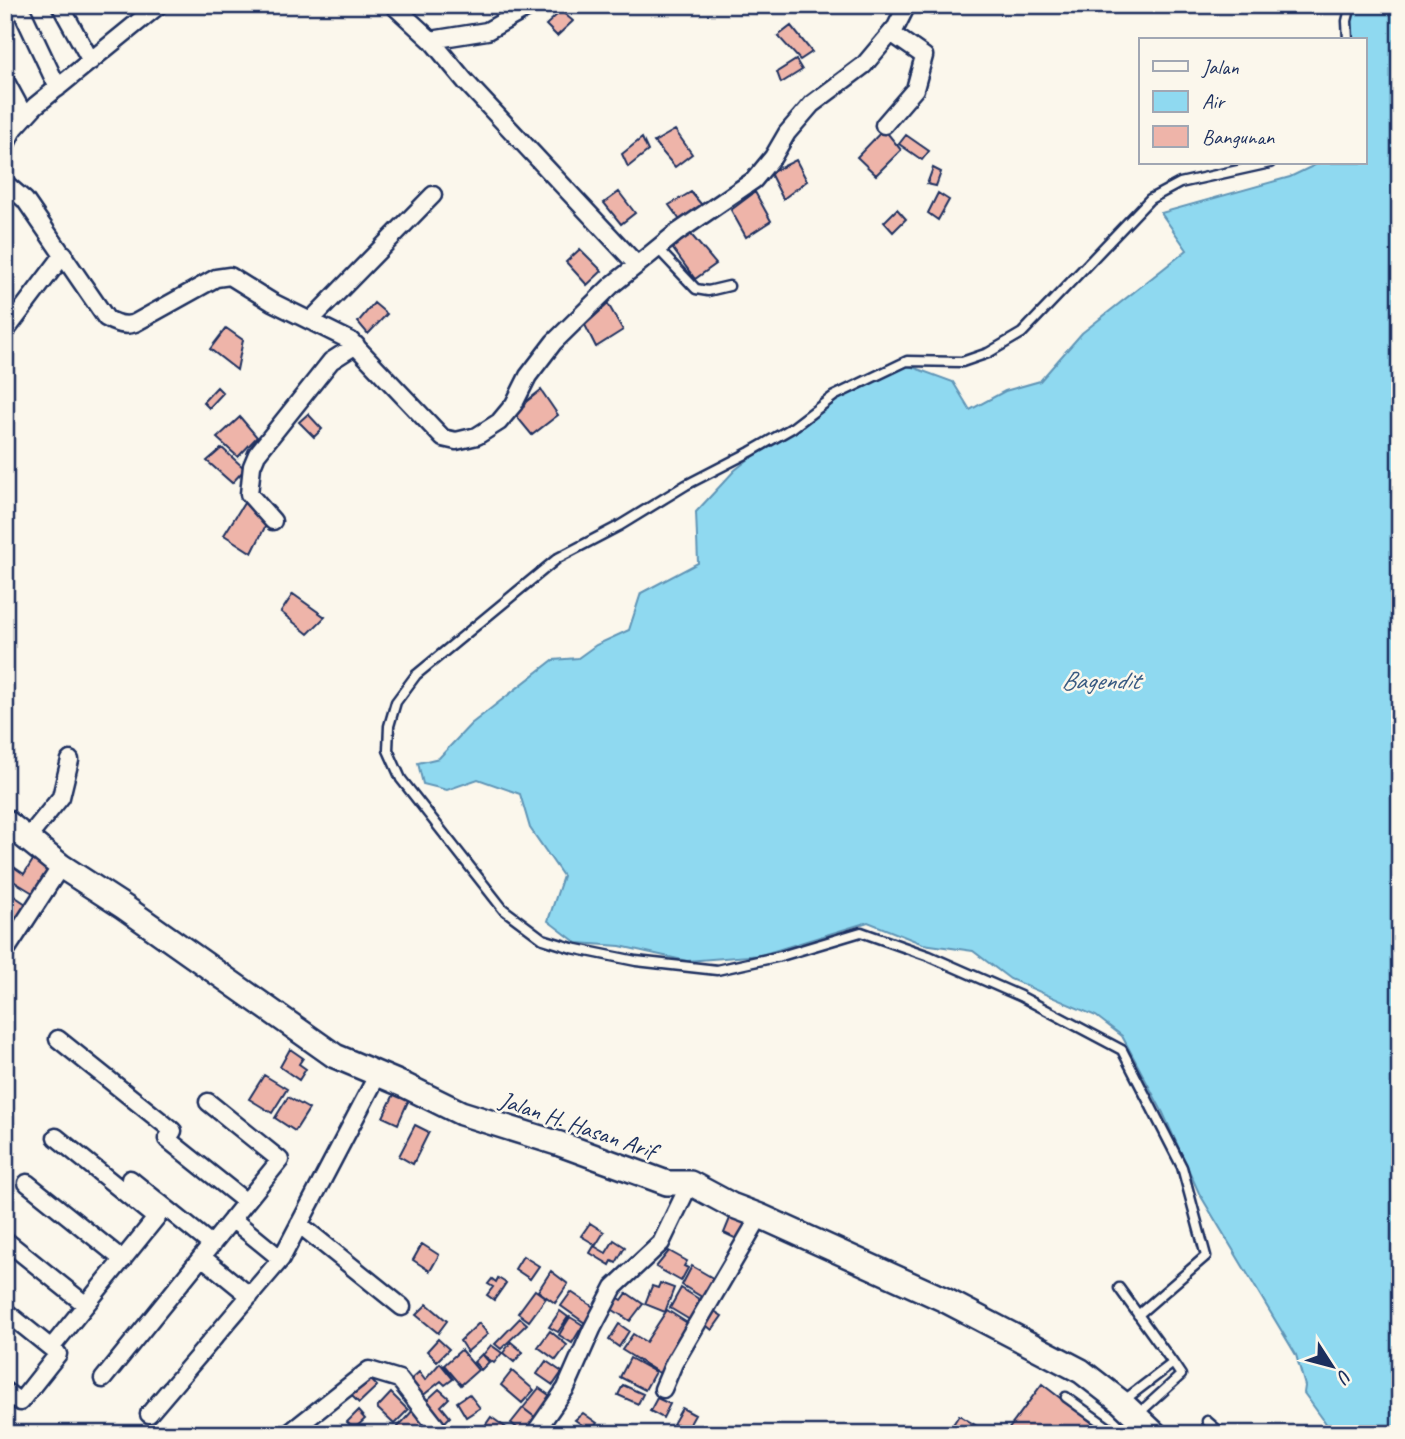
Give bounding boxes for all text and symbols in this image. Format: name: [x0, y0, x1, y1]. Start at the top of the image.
legend: [1139, 38, 1366, 164]
text: Jalan: [1201, 54, 1239, 80]
text: Air: [1202, 88, 1226, 114]
text: Bangunan: [1202, 124, 1275, 150]
water label: Bagendit: [1061, 664, 1144, 697]
street label: Jalan H. Hasan Arif: [495, 1084, 664, 1167]
north arrow: [1296, 1330, 1366, 1400]
text: U: [1330, 1365, 1357, 1389]

